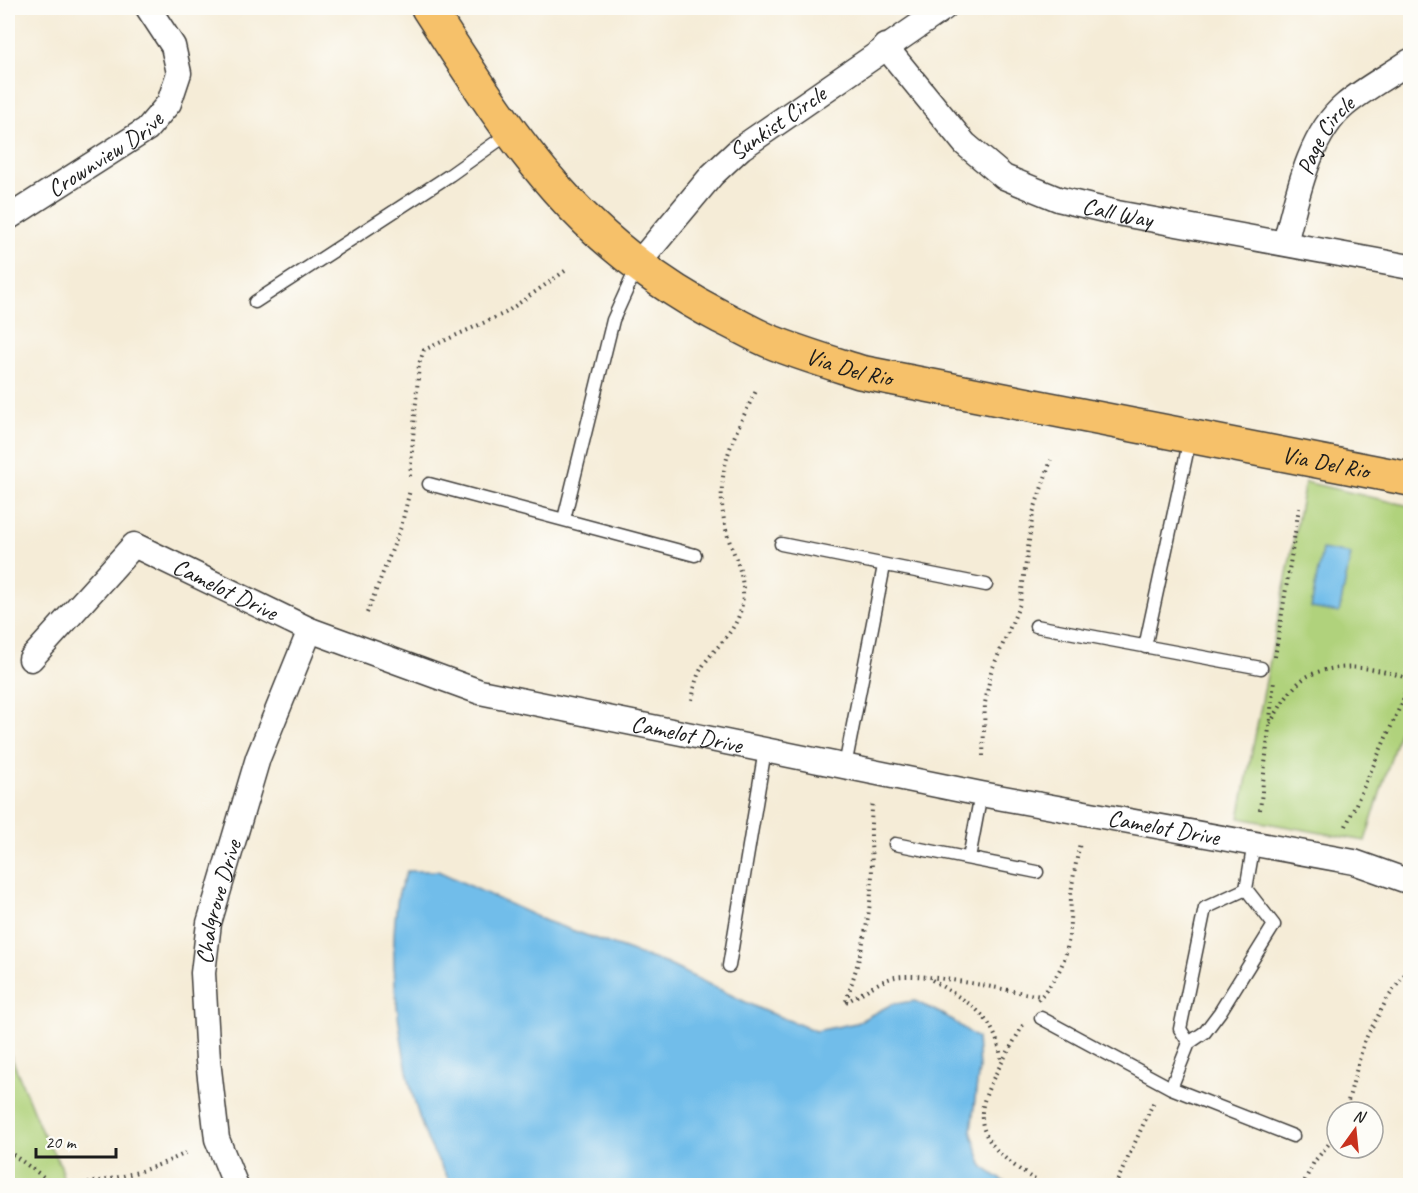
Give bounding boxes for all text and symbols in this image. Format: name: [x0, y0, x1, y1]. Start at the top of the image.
street label: Sunkist Circle: [722, 78, 834, 167]
street label: Page Circle: [1290, 87, 1362, 179]
street label: Crownview Drive: [42, 104, 171, 204]
street label: Call Way: [1080, 190, 1157, 235]
street label: Via Del Rio: [802, 341, 897, 393]
street label: Via Del Rio: [1280, 439, 1374, 486]
street label: Camelot Drive: [168, 551, 284, 628]
street label: Camelot Drive: [629, 708, 747, 760]
street label: Camelot Drive: [1106, 802, 1224, 853]
street label: Chalgrove Drive: [189, 834, 248, 966]
north arrow: [1325, 1100, 1385, 1160]
text: N: [1351, 1106, 1369, 1128]
scale bar: [36, 1121, 116, 1159]
text: 20 m: [45, 1131, 78, 1153]

